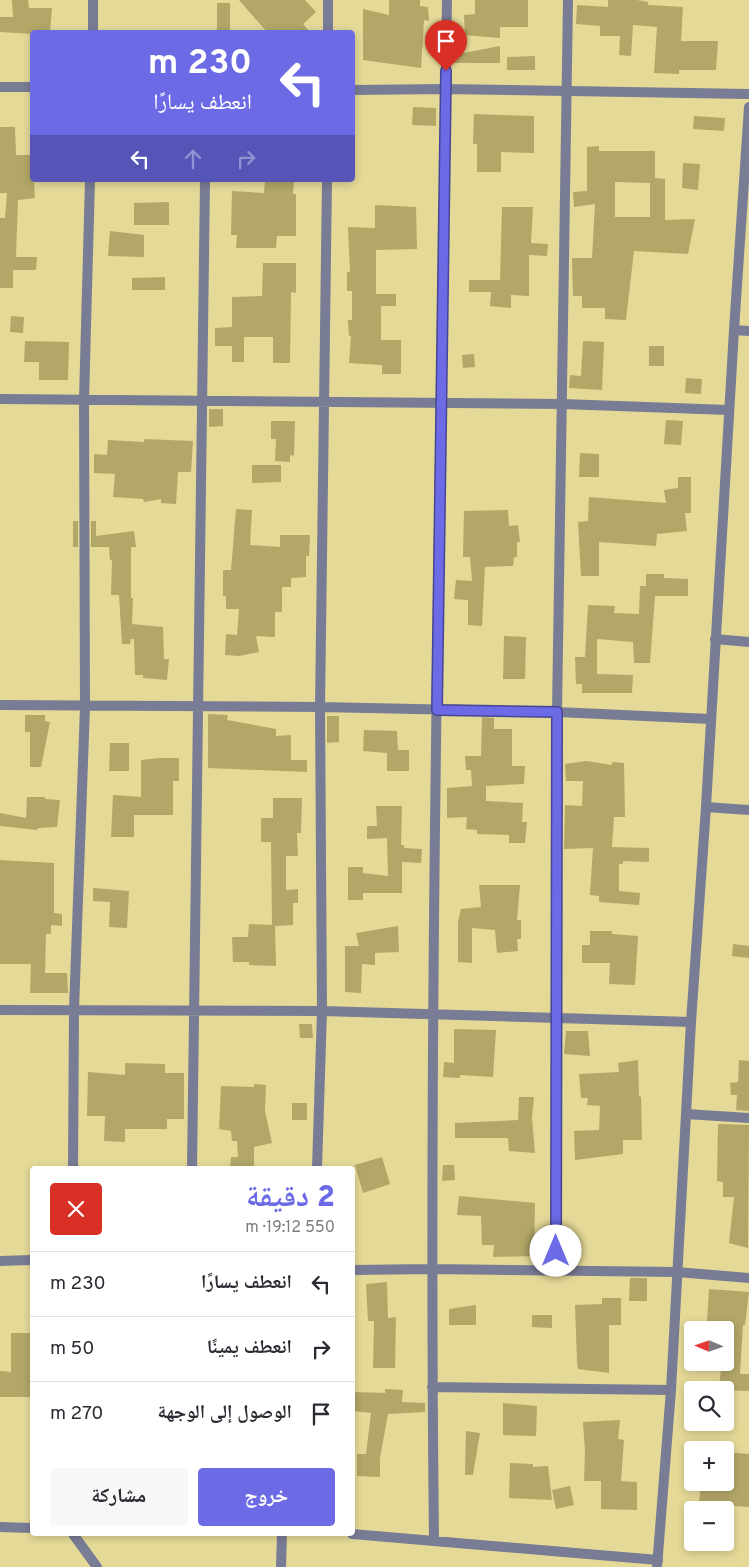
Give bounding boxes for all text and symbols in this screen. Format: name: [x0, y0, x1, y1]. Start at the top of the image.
pin: [425, 20, 467, 71]
icon: arrive: [432, 27, 460, 55]
text: 230 m: [148, 42, 252, 86]
icon: left: [270, 50, 335, 115]
text: انعطف يسارًا: [153, 90, 252, 117]
icon: left: [126, 145, 154, 173]
icon: ahead: [179, 145, 207, 173]
icon: right: [232, 145, 260, 173]
text: 2 دقيقة: [246, 1180, 335, 1217]
button: close: [50, 1183, 102, 1235]
text: 550 m · 19:12: [245, 1218, 335, 1238]
position arrow: [529, 1224, 581, 1276]
icon: left: [307, 1270, 335, 1298]
text: انعطف يسارًا: [201, 1271, 292, 1295]
text: 230 m: [50, 1272, 106, 1296]
north arrow: [684, 1321, 734, 1371]
map controls: [684, 1321, 734, 1551]
icon: right: [307, 1335, 335, 1363]
text: انعطف يمينًا: [207, 1336, 292, 1360]
text: 50 m: [50, 1337, 95, 1361]
button: search: [684, 1381, 734, 1431]
icon: arrive: [307, 1400, 335, 1428]
text: الوصول إلى الوجهة: [158, 1401, 292, 1425]
text: 270 m: [50, 1402, 104, 1426]
button: +: [684, 1441, 734, 1491]
button: مشاركة: [50, 1468, 188, 1526]
button: خروج: [198, 1468, 335, 1526]
button: −: [684, 1501, 734, 1551]

